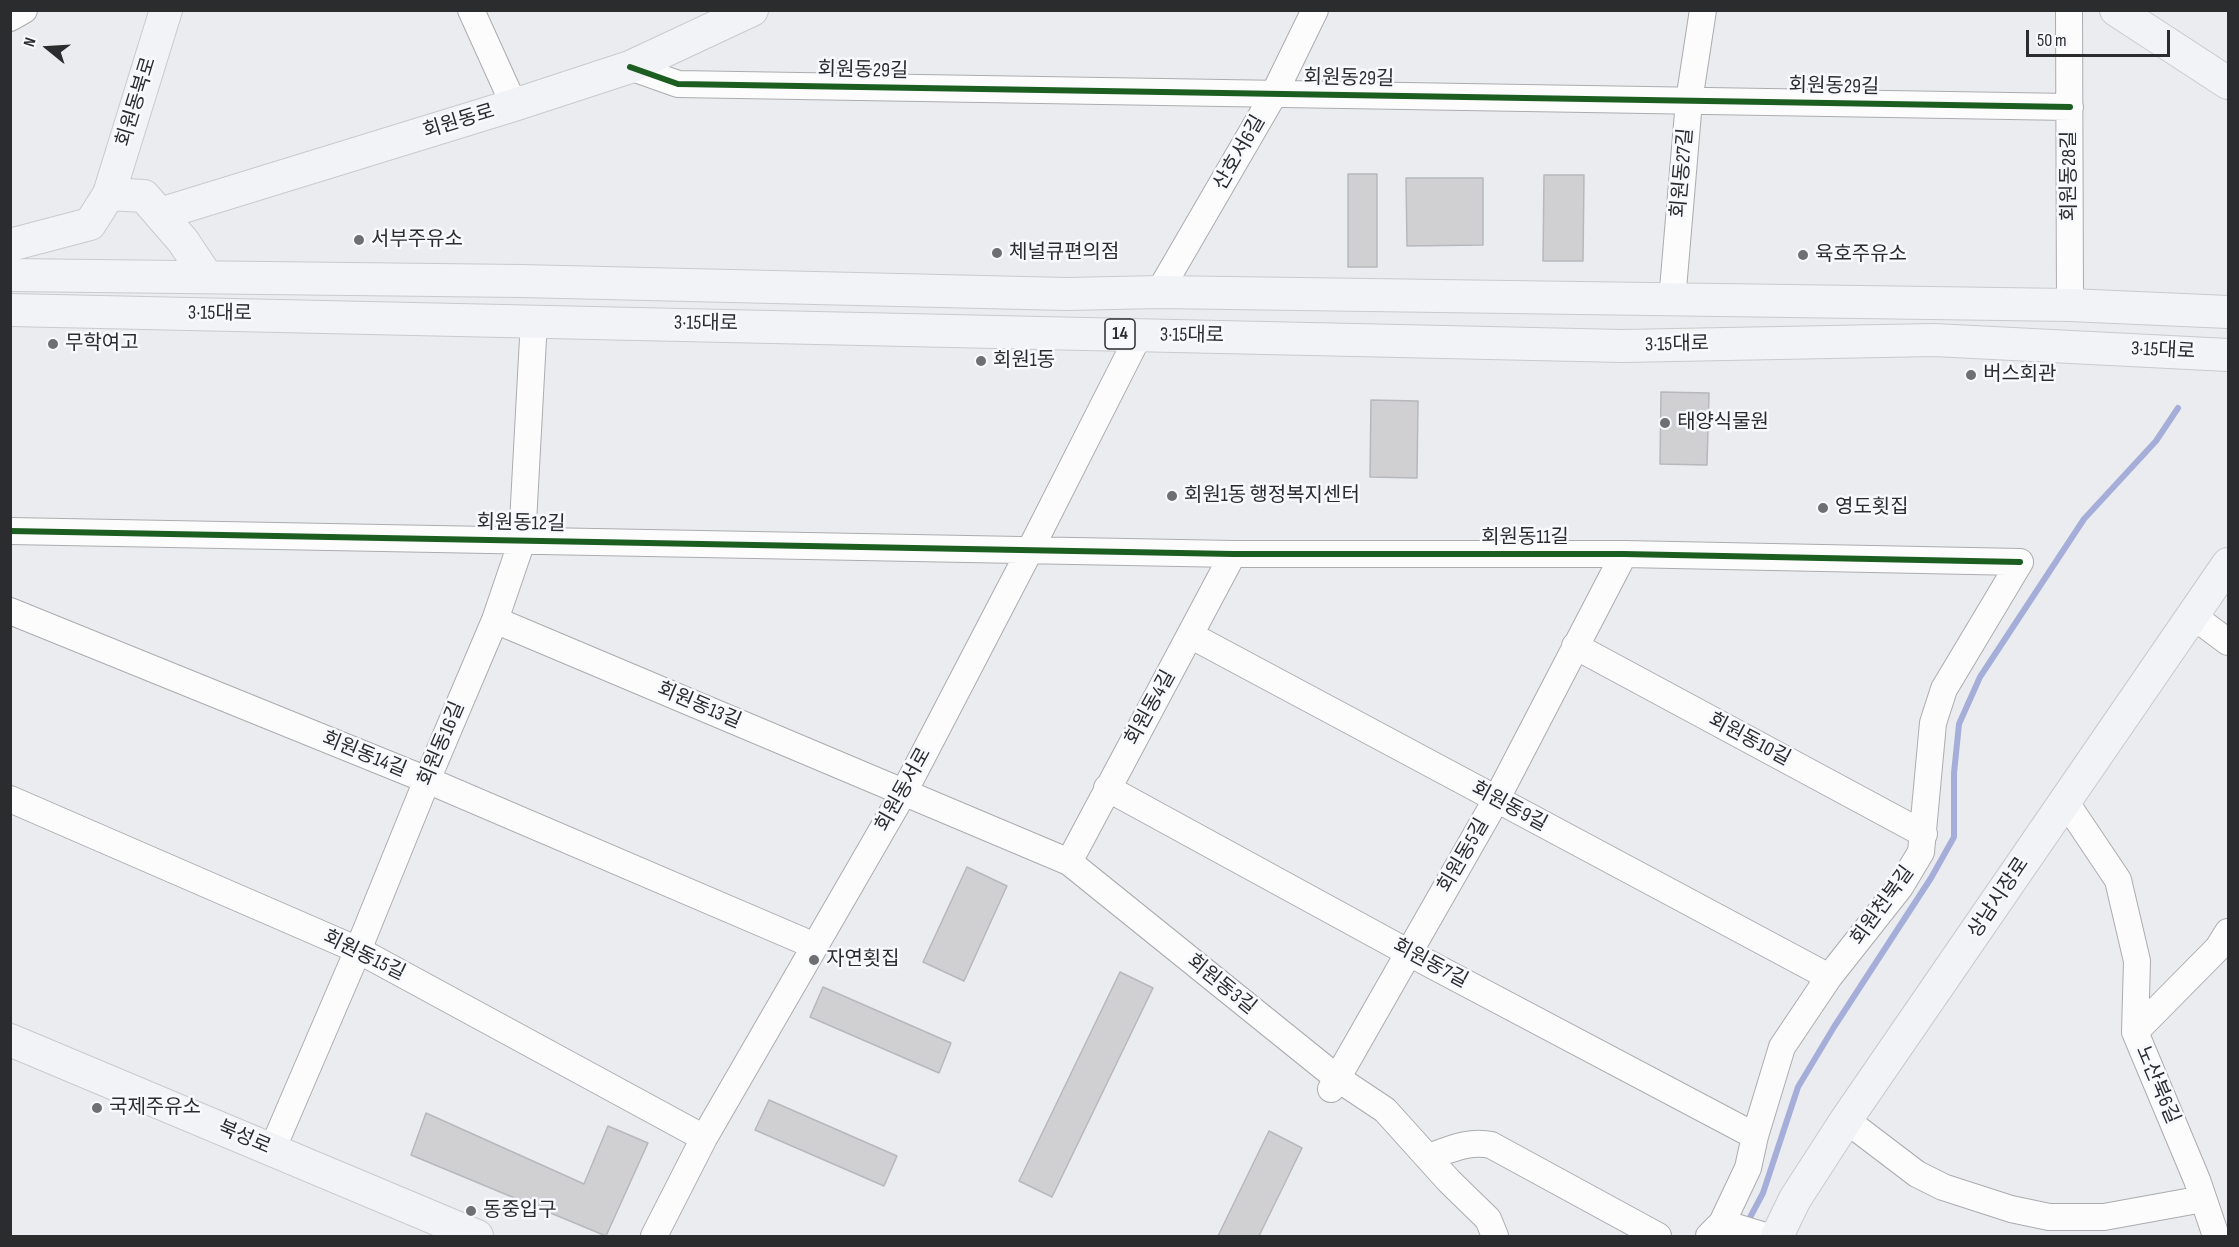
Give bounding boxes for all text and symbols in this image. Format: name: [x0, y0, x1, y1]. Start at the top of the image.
north arrow: [18, 18, 78, 78]
scale bar: [2029, 18, 2173, 56]
text: 50 m: [2037, 30, 2067, 51]
text: N: [20, 35, 41, 49]
street label: 회원동북로: [112, 55, 162, 149]
street label: 회원동29길: [817, 58, 909, 84]
street label: 회원동29길: [1303, 66, 1395, 92]
street label: 회원동29길: [1788, 74, 1880, 100]
street label: 회원동로: [420, 100, 498, 144]
street label: 산호서6길: [1209, 111, 1271, 195]
street label: 회원동27길: [1667, 127, 1699, 219]
street label: 회원동28길: [2058, 131, 2082, 221]
place label: 서부주유소: [371, 228, 463, 252]
marker: 서부주유소: [352, 233, 366, 247]
place label: 체널큐편의점: [1009, 241, 1119, 265]
place label: 육호주유소: [1815, 243, 1907, 267]
marker: 체널큐편의점: [990, 246, 1004, 260]
marker: 육호주유소: [1796, 248, 1810, 262]
street label: 3·15대로: [188, 301, 252, 327]
street label: 3·15대로: [674, 311, 738, 337]
road number: 14: [1105, 319, 1135, 349]
street label: 3·15대로: [1160, 323, 1224, 349]
place label: 무학여고: [65, 332, 139, 356]
street label: 3·15대로: [1645, 332, 1709, 358]
marker: 무학여고: [46, 337, 60, 351]
street label: 3·15대로: [2130, 337, 2196, 365]
place label: 회원1동: [993, 349, 1055, 373]
marker: 회원1동: [974, 354, 988, 368]
place label: 버스회관: [1983, 363, 2057, 387]
marker: 버스회관: [1964, 368, 1978, 382]
place label: 태양식물원: [1677, 411, 1769, 435]
marker: 태양식물원: [1658, 416, 1672, 430]
place label: 회원1동 행정복지센터: [1184, 484, 1360, 508]
marker: 회원1동 행정복지센터: [1165, 489, 1179, 503]
place label: 영도횟집: [1835, 496, 1909, 520]
marker: 영도횟집: [1816, 501, 1830, 515]
street label: 회원동12길: [476, 511, 566, 537]
street label: 회원동11길: [1481, 526, 1569, 550]
street label: 회원동4길: [1121, 666, 1181, 750]
street label: 회원동13길: [653, 678, 745, 734]
street label: 회원동16길: [413, 698, 471, 790]
street label: 회원동10길: [1704, 708, 1794, 772]
street label: 회원동14길: [318, 727, 410, 783]
street label: 회원동서로: [871, 744, 937, 836]
street label: 회원동9길: [1467, 777, 1551, 837]
street label: 회원동5길: [1433, 815, 1495, 897]
street label: 상남시장로: [1963, 853, 2035, 943]
street label: 회원천북길: [1846, 862, 1920, 950]
street label: 회원동15길: [319, 926, 409, 986]
street label: 회원동7길: [1388, 934, 1472, 994]
place label: 자연횟집: [826, 948, 900, 972]
street label: 회원동3길: [1182, 950, 1260, 1020]
marker: 자연횟집: [807, 953, 821, 967]
street label: 노산북6길: [2130, 1042, 2184, 1128]
place label: 국제주유소: [109, 1096, 201, 1120]
marker: 국제주유소: [90, 1101, 104, 1115]
street label: 북성로: [214, 1116, 274, 1160]
place label: 동중입구: [483, 1199, 557, 1223]
marker: 동중입구: [464, 1204, 478, 1218]

